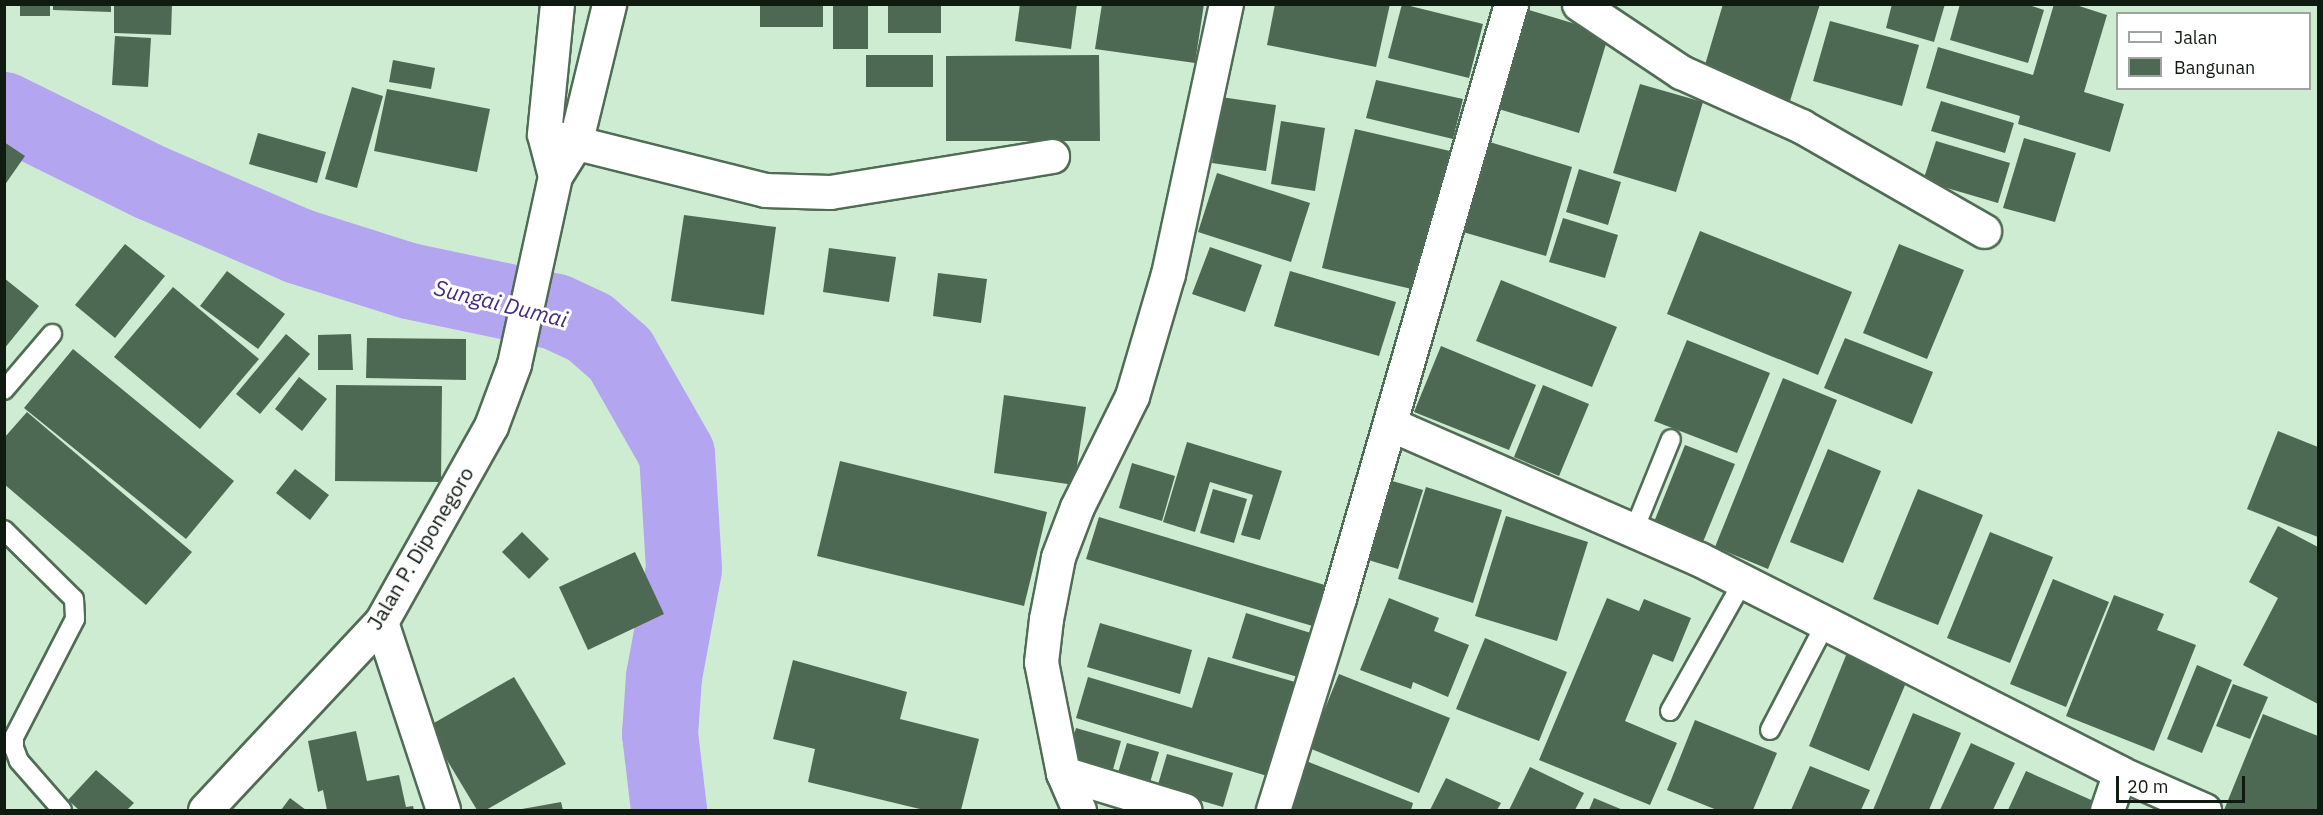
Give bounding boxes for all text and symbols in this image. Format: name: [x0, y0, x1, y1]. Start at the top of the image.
legend: [2116, 12, 2311, 90]
text: Jalan: [2174, 26, 2218, 49]
text: Bangunan: [2174, 56, 2255, 79]
water label: Sungai Dumai: [432, 274, 570, 332]
street label: Jalan P. Diponegoro: [361, 462, 479, 634]
scale bar: [2119, 764, 2248, 802]
text: 20 m: [2127, 775, 2169, 798]

